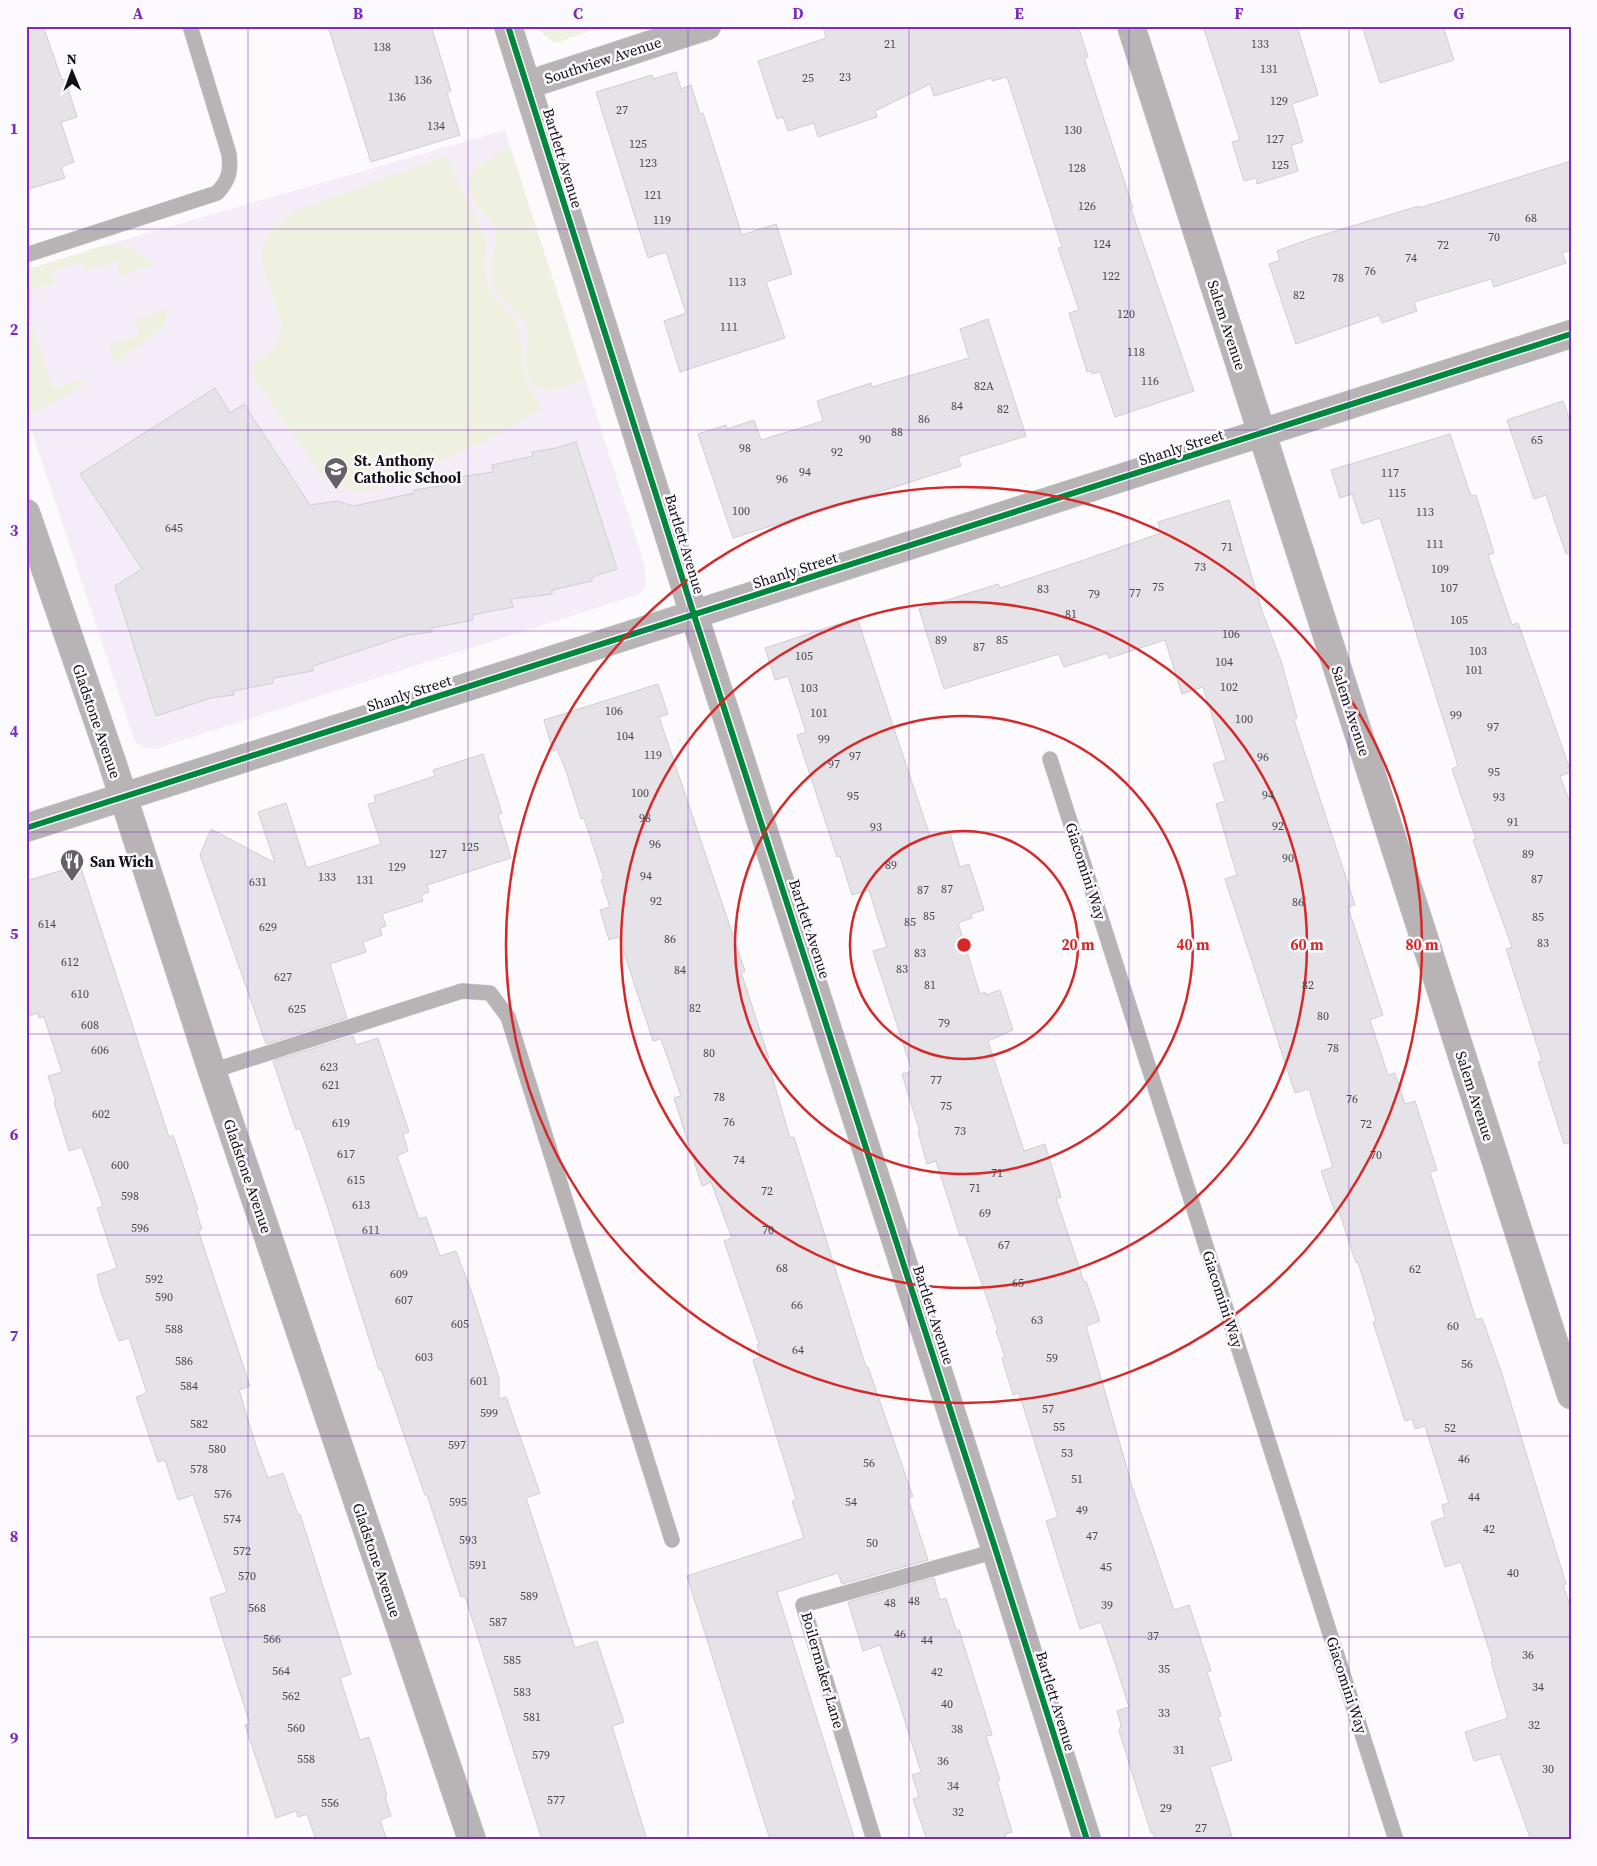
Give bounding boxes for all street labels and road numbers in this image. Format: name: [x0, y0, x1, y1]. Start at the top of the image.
street label: Southview Avenue: [542, 31, 664, 89]
street label: Bartlett Avenue: [538, 106, 588, 211]
street label: Salem Avenue: [1203, 277, 1252, 373]
street label: Shanly Street: [1136, 423, 1226, 471]
street label: Bartlett Avenue: [660, 492, 710, 597]
street label: Shanly Street: [750, 546, 840, 594]
street label: Gladstone Avenue: [68, 661, 127, 781]
street label: Salem Avenue: [1327, 663, 1376, 759]
street label: Shanly Street: [364, 669, 454, 717]
street label: Giacomini Way: [1060, 820, 1112, 923]
street label: Bartlett Avenue: [784, 877, 836, 982]
street label: Salem Avenue: [1451, 1048, 1500, 1144]
street label: Gladstone Avenue: [219, 1116, 278, 1236]
street label: Giacomini Way: [1197, 1248, 1249, 1351]
street label: Bartlett Avenue: [908, 1263, 960, 1368]
street label: Gladstone Avenue: [348, 1500, 407, 1620]
street label: Boilermaker Lane: [796, 1609, 850, 1731]
street label: Giacomini Way: [1321, 1634, 1373, 1737]
street label: Bartlett Avenue: [1031, 1649, 1081, 1754]

